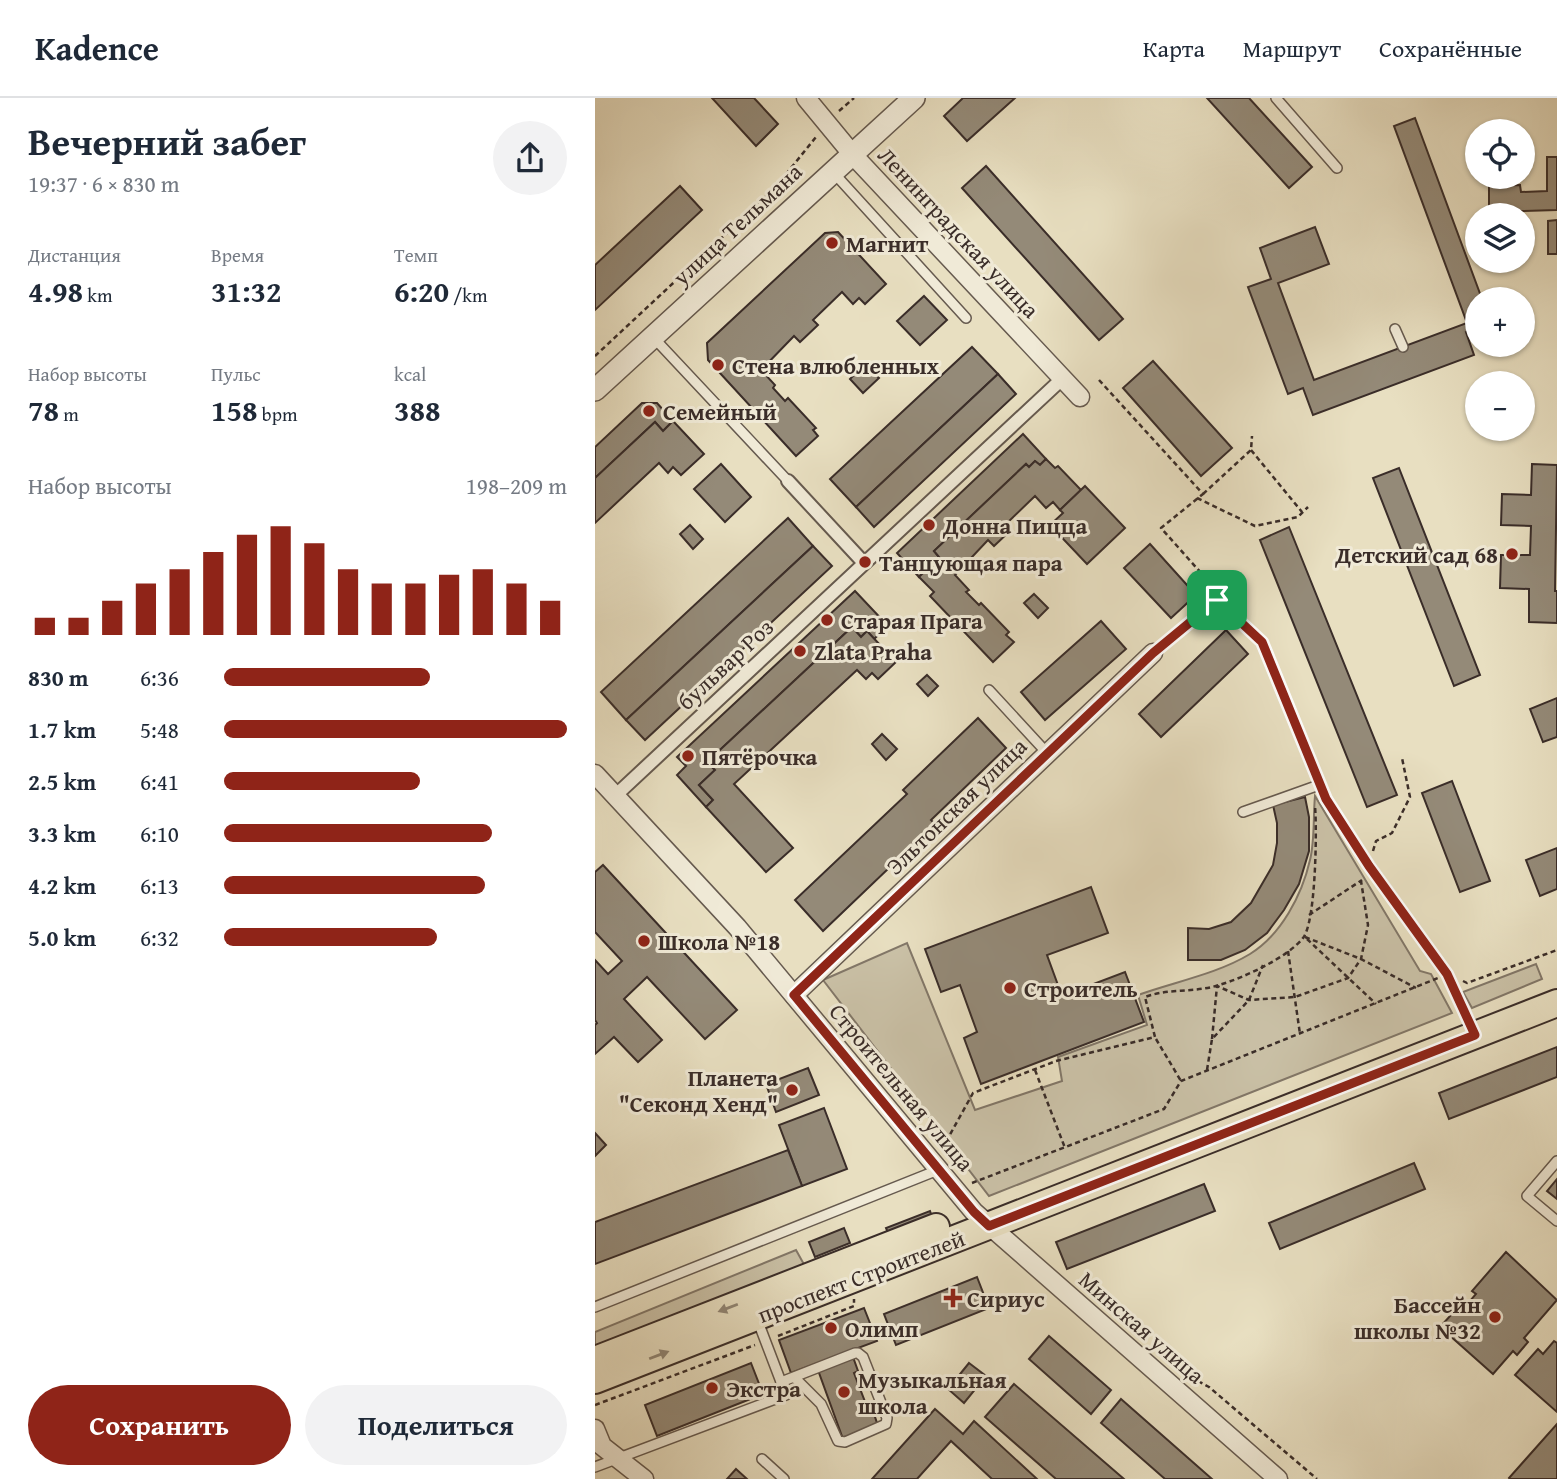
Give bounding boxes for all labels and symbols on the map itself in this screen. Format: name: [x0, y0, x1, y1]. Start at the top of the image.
street label: Ленинградская улица: [871, 139, 1047, 325]
street label: улица Тельмана: [664, 155, 809, 293]
place label: Магнит: [846, 227, 929, 260]
marker: Магнит: [824, 235, 840, 251]
place label: Стена влюбленных: [732, 349, 939, 382]
marker: Стена влюбленных: [710, 357, 726, 373]
place label: Семейный: [663, 395, 777, 428]
marker: Семейный: [641, 403, 657, 419]
place label: Донна Пицца: [942, 509, 1087, 542]
marker: Донна Пицца: [921, 517, 937, 533]
place label: Детский сад 68: [1334, 538, 1498, 571]
place label: Танцующая пара: [879, 546, 1063, 579]
marker: Детский сад 68: [1504, 546, 1520, 562]
marker: Танцующая пара: [857, 554, 873, 570]
pin: [1187, 570, 1247, 630]
place label: Старая Прага: [841, 604, 983, 637]
street label: бульвар Роз: [670, 611, 780, 717]
marker: Старая Прага: [819, 612, 835, 628]
place label: Zlata Praha: [814, 635, 932, 668]
marker: Zlata Praha: [792, 643, 808, 659]
street label: Эльтонская улица: [878, 730, 1034, 882]
place label: Пятёрочка: [702, 740, 818, 773]
marker: Пятёрочка: [680, 748, 696, 764]
place label: Школа №18: [658, 925, 780, 958]
marker: Школа №18: [636, 933, 652, 949]
place label: Строитель: [1024, 972, 1138, 1005]
marker: Строитель: [1002, 980, 1018, 996]
street label: Строительная улица: [822, 996, 982, 1178]
place label: Планета "Секонд Хенд": [619, 1061, 778, 1120]
marker: Планета "Секонд Хенд": [784, 1082, 800, 1098]
street label: проспект Строителей: [753, 1221, 970, 1331]
street label: Минская улица: [1072, 1263, 1212, 1391]
place label: Сириус: [967, 1282, 1045, 1315]
place label: Бассейн школы №32: [1354, 1288, 1481, 1347]
marker: Сириус: [945, 1290, 961, 1306]
one-way arrow: [717, 1303, 738, 1314]
marker: Бассейн школы №32: [1487, 1309, 1503, 1325]
place label: Олимп: [845, 1312, 919, 1345]
marker: Олимп: [823, 1320, 839, 1336]
one-way arrow: [648, 1350, 669, 1361]
place label: Музыкальная школа: [858, 1363, 1007, 1422]
place label: Экстра: [726, 1372, 801, 1405]
marker: Экстра: [704, 1380, 720, 1396]
marker: Музыкальная школа: [836, 1384, 852, 1400]

